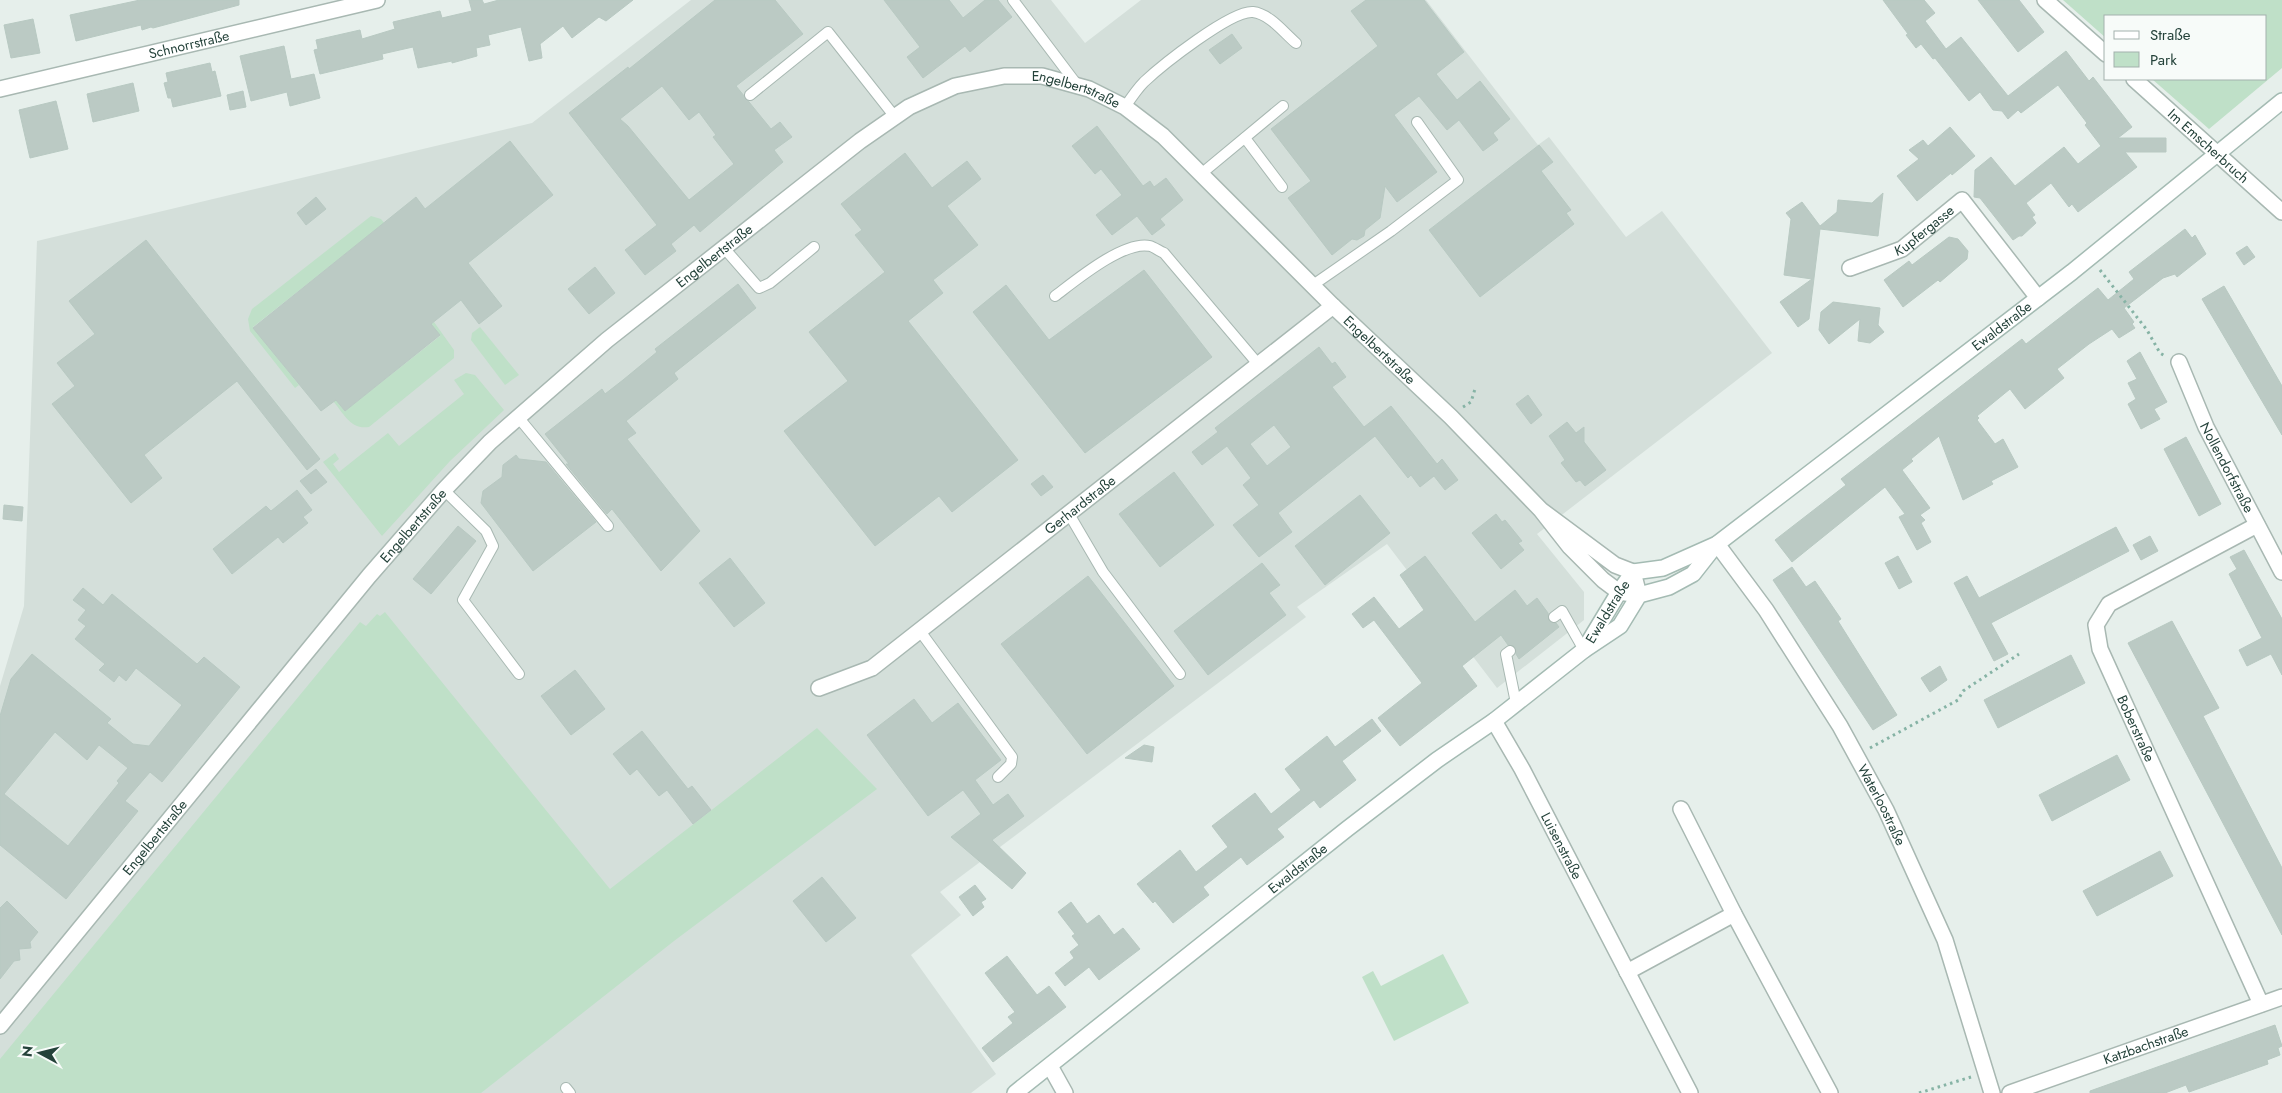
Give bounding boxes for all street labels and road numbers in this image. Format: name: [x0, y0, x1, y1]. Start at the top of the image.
street label: Schnorrstraße: [147, 25, 231, 64]
street label: Engelbertstraße: [1032, 66, 1124, 113]
street label: Im Emscherbruch: [2163, 104, 2253, 188]
street label: Kupfergasse: [1892, 200, 1958, 261]
street label: Engelbertstraße: [672, 219, 757, 292]
street label: Ewaldstraße: [1967, 296, 2036, 355]
street label: Engelbertstraße: [1339, 311, 1420, 389]
street label: Nollendorfstraße: [2195, 419, 2259, 516]
street label: Gerhardstraße: [1040, 470, 1120, 539]
street label: Engelbertstraße: [375, 484, 451, 567]
street label: Ewaldstraße: [1580, 576, 1634, 647]
street label: Boberstraße: [2112, 692, 2160, 765]
street label: Waterloostraße: [1853, 760, 1911, 849]
street label: Engelbertstraße: [118, 795, 192, 879]
street label: Luisenstraße: [1536, 809, 1587, 883]
street label: Ewaldstraße: [1264, 838, 1332, 898]
street label: Katzbachstraße: [2101, 1021, 2191, 1069]

